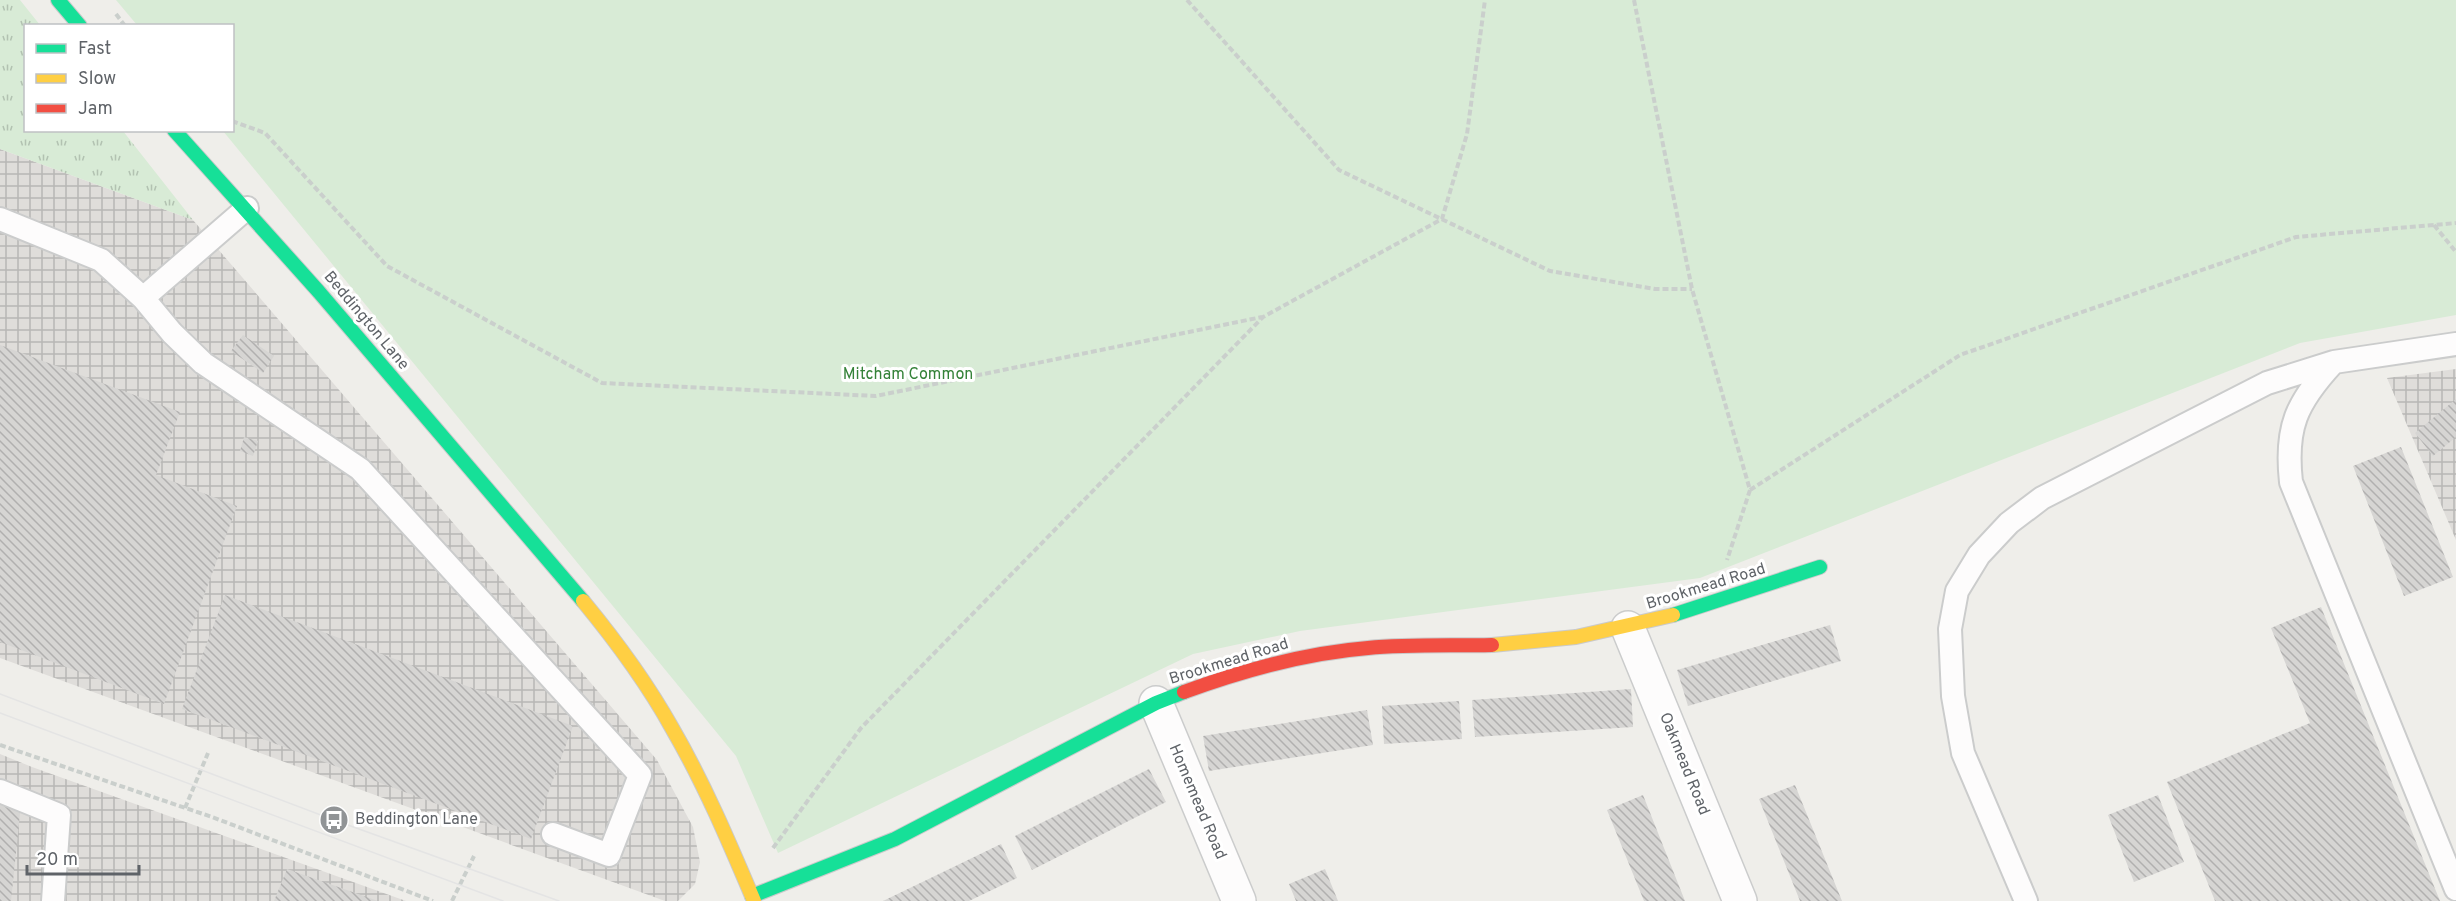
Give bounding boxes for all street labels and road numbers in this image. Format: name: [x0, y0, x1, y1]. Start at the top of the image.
street label: Beddington Lane: [319, 268, 413, 374]
street label: Brookmead Road: [1644, 559, 1768, 615]
street label: Brookmead Road: [1167, 634, 1291, 690]
street label: Oakmead Road: [1654, 710, 1714, 818]
street label: Homemead Road: [1164, 741, 1230, 863]

